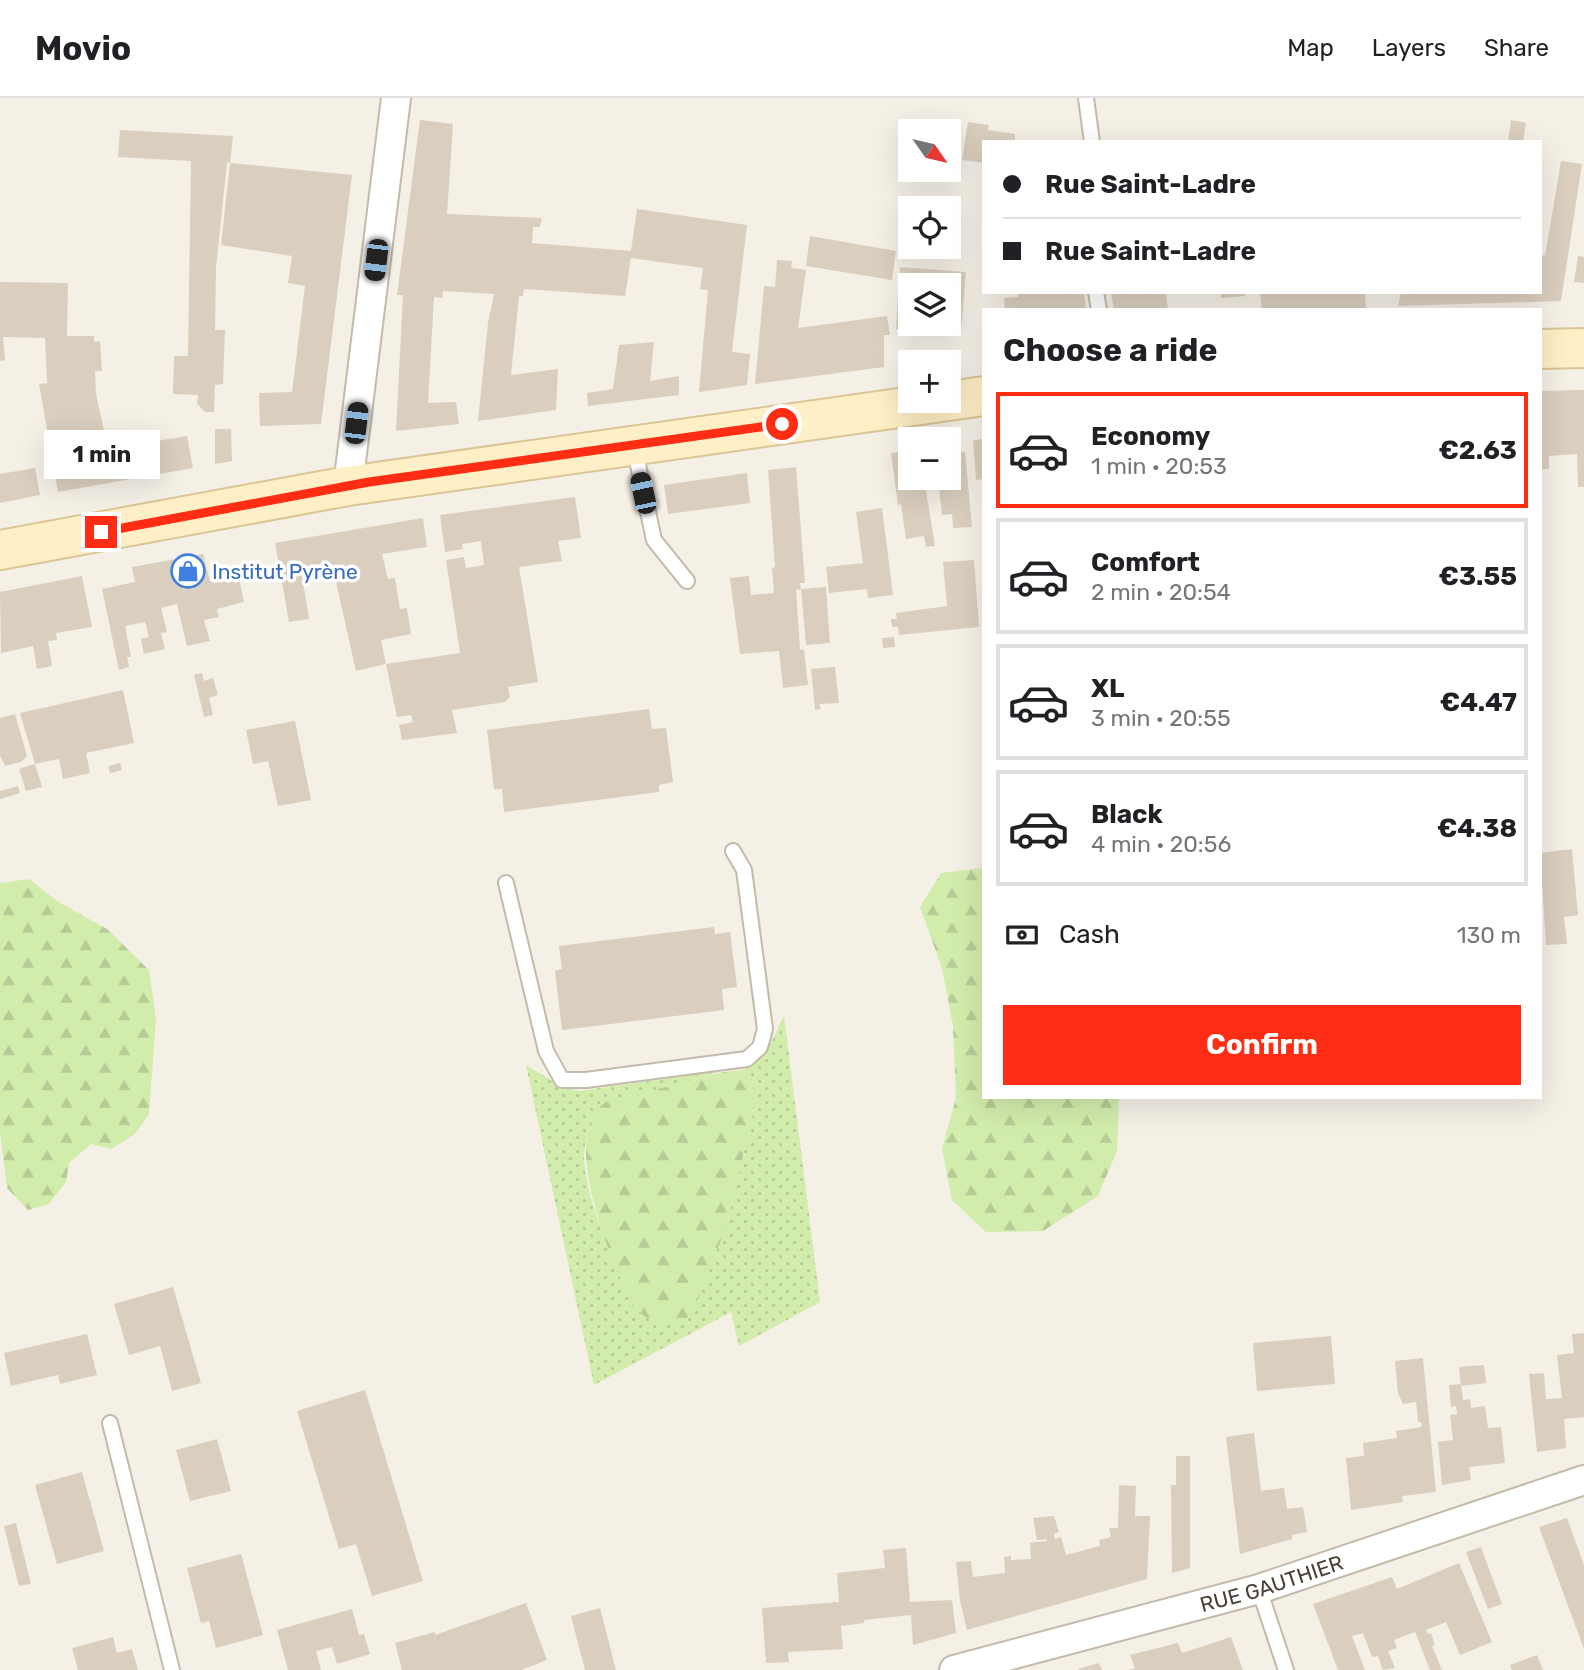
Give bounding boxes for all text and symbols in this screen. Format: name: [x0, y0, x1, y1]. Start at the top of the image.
text: Movio: [35, 29, 131, 68]
text: Map: [1287, 34, 1334, 62]
text: Layers: [1372, 34, 1446, 62]
text: Share: [1484, 34, 1549, 62]
north arrow: [898, 119, 961, 182]
map controls: [898, 119, 961, 490]
text: Rue Saint-Ladre: [1045, 169, 1256, 200]
button: locate: [898, 196, 961, 259]
text: Rue Saint-Ladre: [1045, 236, 1256, 267]
car: [364, 238, 389, 282]
button: layers: [898, 273, 961, 336]
text: Choose a ride: [1003, 331, 1217, 369]
button: +: [898, 350, 961, 413]
car: [344, 401, 369, 445]
route start: [766, 408, 798, 440]
icon: car: [1007, 419, 1070, 482]
text: Economy: [1091, 421, 1210, 452]
button: −: [898, 427, 961, 490]
callout: 1 min: [43, 430, 159, 480]
text: €2.63: [1438, 435, 1517, 466]
text: 1 min: [73, 440, 131, 468]
text: 1 min · 20:53: [1091, 452, 1227, 480]
car: [629, 470, 658, 516]
route end: [85, 516, 117, 548]
icon: car: [1007, 545, 1070, 608]
text: Comfort: [1091, 547, 1200, 578]
shop icon: Institut Pyrène: [169, 552, 207, 590]
place label: Institut Pyrène: [212, 559, 358, 584]
text: €3.55: [1438, 561, 1517, 592]
text: 2 min · 20:54: [1091, 578, 1231, 606]
icon: car: [1007, 671, 1070, 734]
text: XL: [1091, 673, 1124, 704]
text: €4.47: [1440, 687, 1517, 718]
text: 3 min · 20:55: [1091, 704, 1231, 732]
icon: car: [1007, 797, 1070, 860]
text: Black: [1091, 799, 1163, 830]
text: €4.38: [1437, 813, 1517, 844]
text: 4 min · 20:56: [1091, 830, 1231, 858]
icon: cash: [1003, 916, 1041, 954]
text: Cash: [1059, 919, 1120, 950]
text: 130 m: [1457, 921, 1521, 949]
button: Confirm: [1003, 1005, 1521, 1085]
street label: RUE GAUTHIER: [1197, 1549, 1346, 1617]

